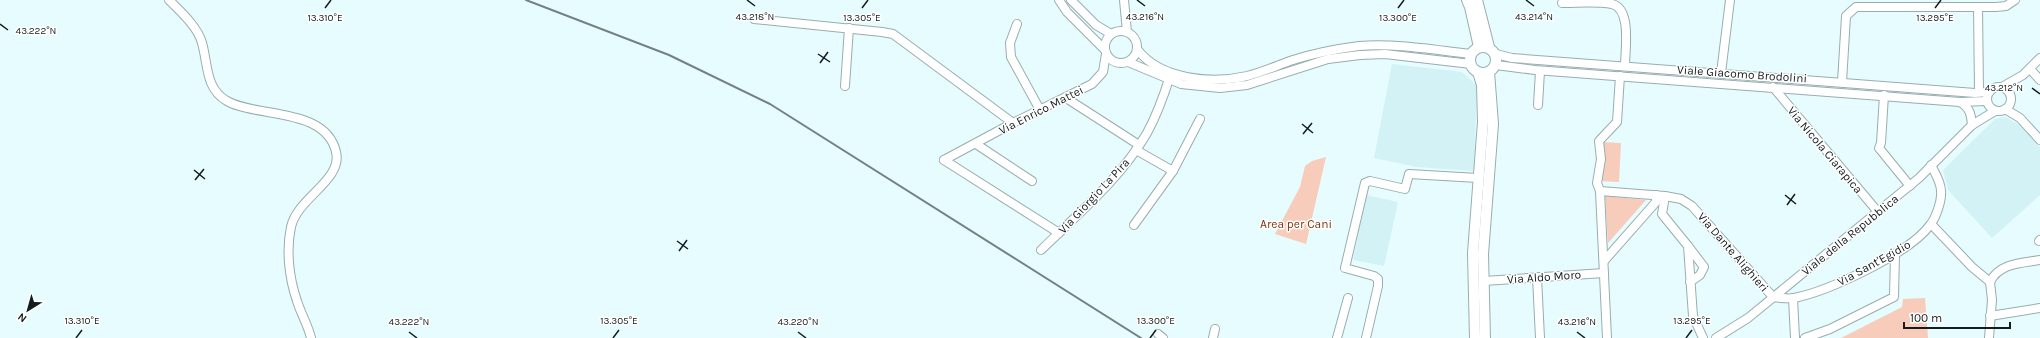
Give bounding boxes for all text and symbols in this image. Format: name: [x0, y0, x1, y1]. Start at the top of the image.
text: 43.218°N: [736, 11, 774, 23]
text: 43.216°N: [1126, 11, 1164, 23]
text: 43.214°N: [1515, 11, 1553, 23]
text: 13.310°E: [307, 12, 343, 24]
text: 13.305°E: [843, 12, 881, 24]
text: 13.300°E: [1379, 12, 1417, 24]
text: 13.295°E: [1916, 12, 1954, 24]
text: 43.222°N: [16, 25, 56, 37]
street label: Viale Giacomo Brodolini: [1676, 62, 1808, 86]
text: 43.212°N: [1985, 82, 2023, 94]
street label: Via Enrico Mattei: [996, 83, 1086, 137]
street label: Via Nicola Ciarapica: [1785, 104, 1865, 196]
street label: Via Giorgio La Pira: [1056, 155, 1132, 237]
street label: Viale della Repubblica: [1799, 192, 1901, 278]
street label: Via Dante Alighieri: [1695, 209, 1771, 295]
park label: Area per Cani: [1260, 217, 1332, 231]
street label: Via Sant'Egidio: [1835, 237, 1913, 289]
street label: Via Aldo Moro: [1507, 267, 1581, 287]
north arrow: [8, 290, 48, 330]
scale bar: [1904, 304, 2010, 330]
text: N: [15, 310, 29, 325]
text: 100 m: [1910, 311, 1942, 325]
text: 13.310°E: [64, 315, 100, 327]
text: 13.305°E: [600, 315, 638, 327]
text: 13.300°E: [1137, 315, 1175, 327]
text: 13.295°E: [1673, 315, 1711, 327]
text: 43.222°N: [389, 316, 429, 328]
text: 43.220°N: [777, 316, 819, 328]
text: 43.216°N: [1558, 316, 1596, 328]

